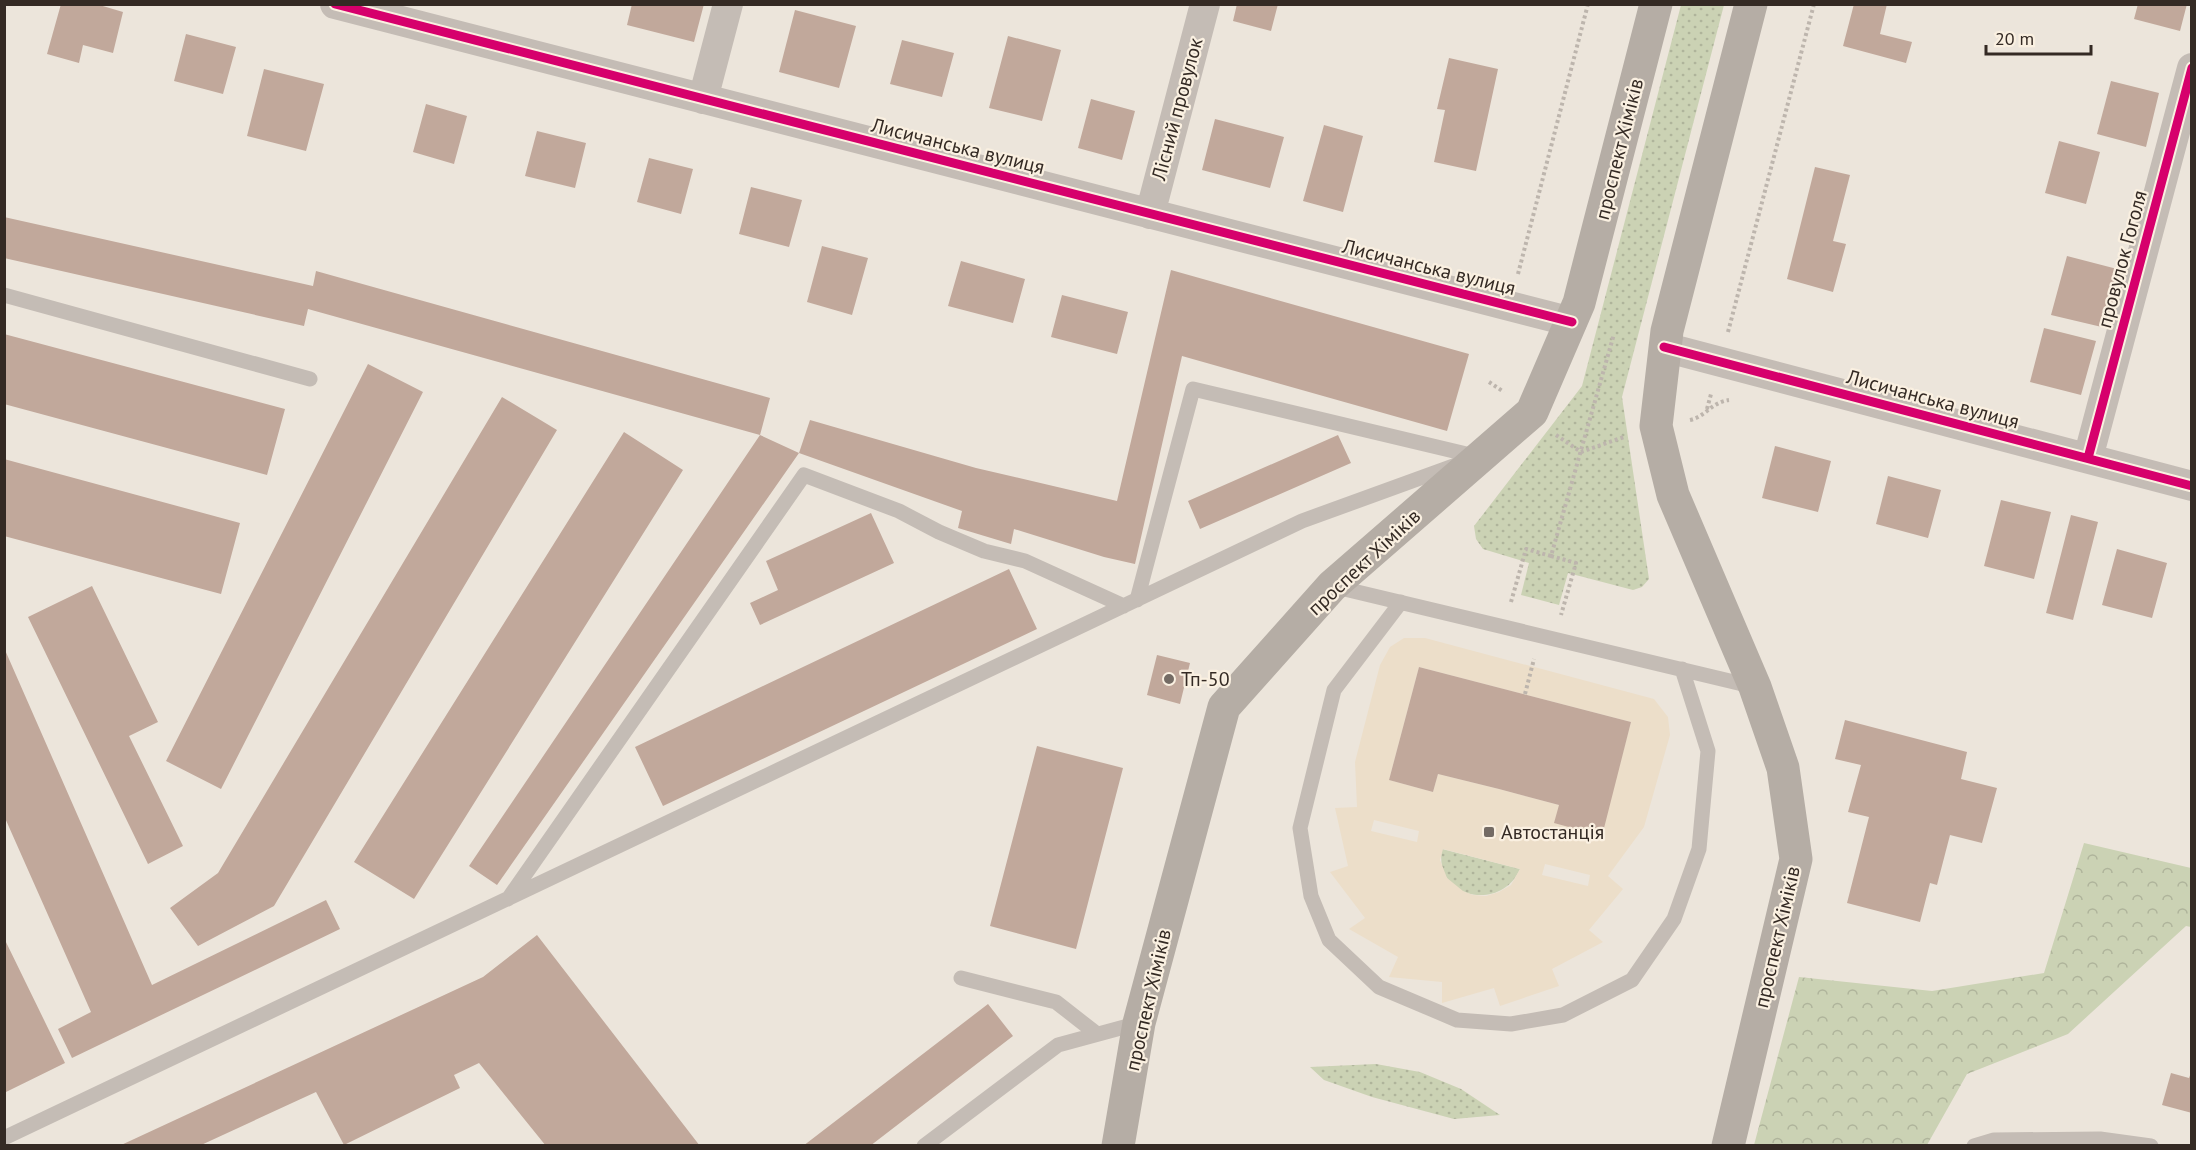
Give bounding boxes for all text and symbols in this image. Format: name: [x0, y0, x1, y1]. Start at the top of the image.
scale bar: [1986, 18, 2091, 56]
text: 20 m: [1995, 27, 2034, 50]
street label: Лісний провулок: [1145, 34, 1209, 184]
street label: проспект Хіміків: [1589, 76, 1649, 222]
street label: Лисичанська вулиця: [868, 112, 1047, 180]
street label: провулок Гоголя: [2091, 187, 2153, 331]
street label: Лисичанська вулиця: [1339, 233, 1518, 301]
street label: Лисичанська вулиця: [1843, 363, 2022, 435]
street label: проспект Хіміків: [1302, 503, 1426, 621]
place label: Тп-50: [1181, 666, 1230, 692]
marker: Тп-50: [1162, 672, 1176, 686]
place label: Автостанція: [1501, 819, 1604, 845]
marker: Автостанція: [1482, 825, 1496, 839]
street label: проспект Хіміків: [1748, 864, 1806, 1010]
street label: проспект Хіміків: [1119, 927, 1177, 1073]

